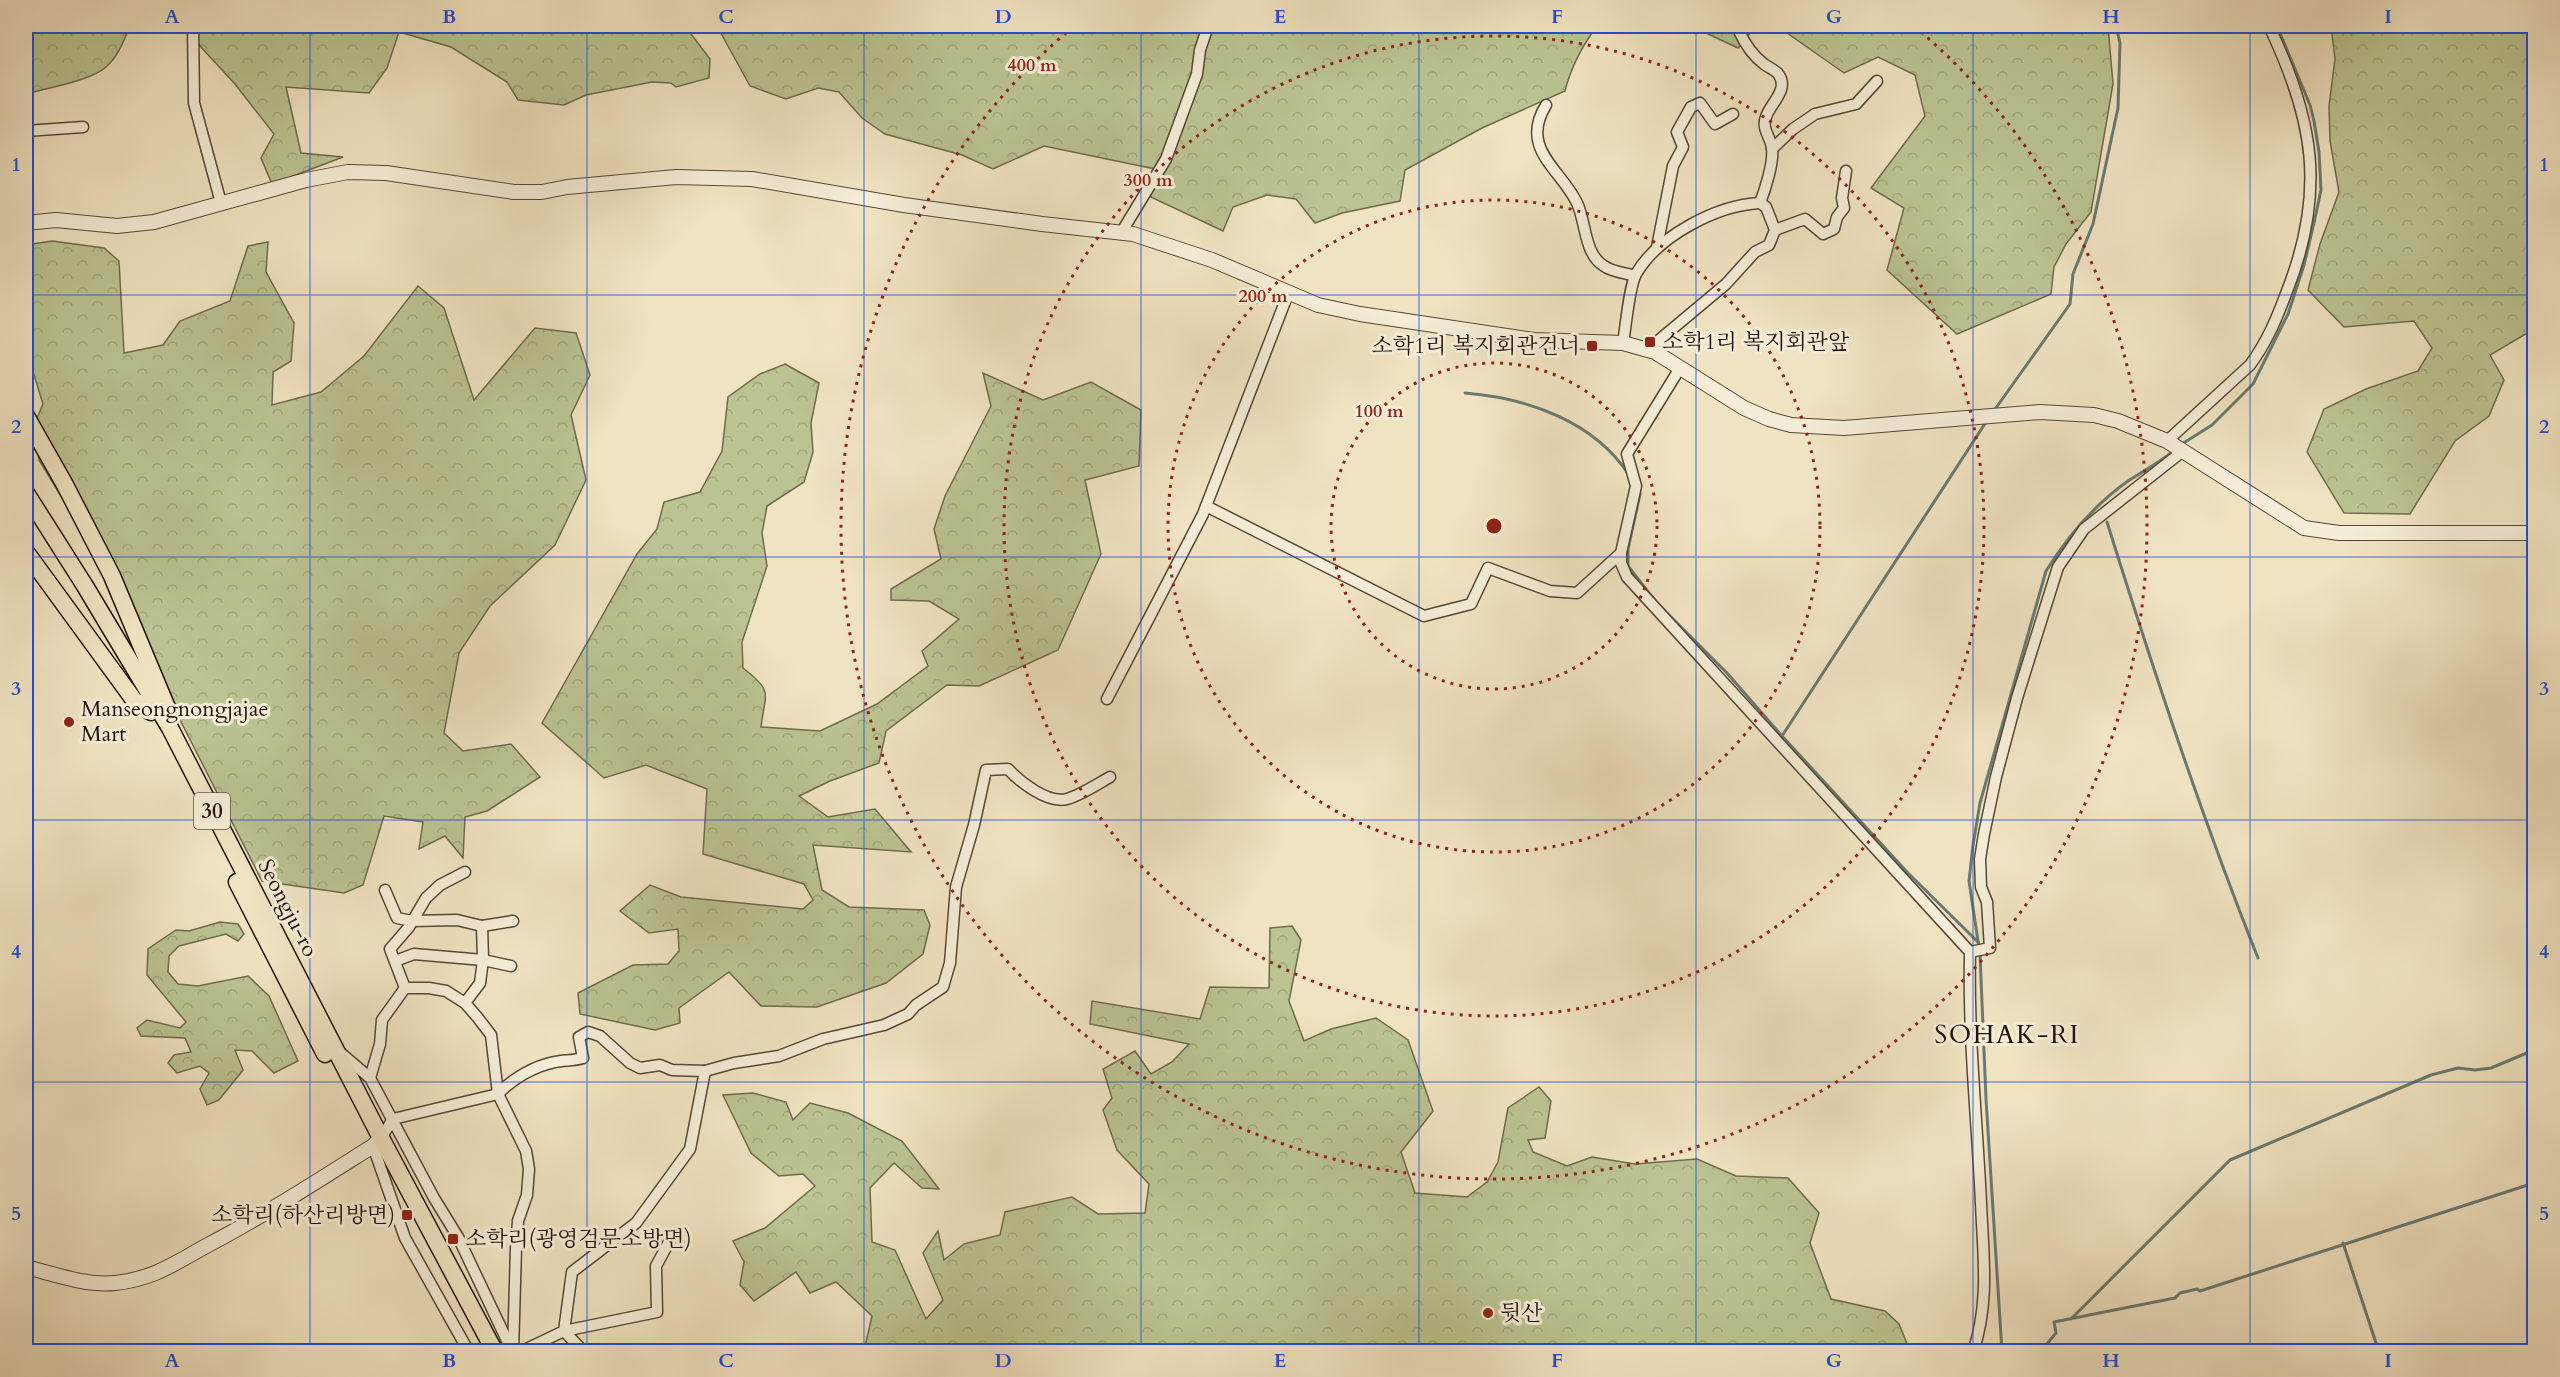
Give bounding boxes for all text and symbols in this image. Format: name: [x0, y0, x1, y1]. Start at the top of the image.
text: A: [164, 3, 180, 30]
text: B: [442, 3, 456, 30]
text: C: [718, 3, 734, 30]
text: D: [994, 3, 1012, 30]
text: E: [1274, 3, 1286, 30]
text: F: [1551, 3, 1563, 30]
text: G: [1826, 3, 1842, 30]
text: H: [2102, 3, 2120, 30]
text: I: [2384, 3, 2392, 30]
text: 400 m: [1007, 53, 1057, 78]
text: 1: [11, 151, 21, 178]
text: 1: [2539, 151, 2549, 178]
text: 300 m: [1123, 168, 1173, 193]
text: 200 m: [1238, 284, 1288, 309]
place label: 소학1리 복지회관앞: [1662, 327, 1850, 357]
place label: 소학1리 복지회관건너: [1372, 331, 1580, 361]
marker: 소학1리 복지회관앞: [1643, 335, 1657, 349]
marker: 소학1리 복지회관건너: [1585, 339, 1599, 353]
text: 100 m: [1354, 399, 1404, 424]
text: 2: [11, 413, 21, 440]
text: 2: [2539, 413, 2549, 440]
centre of rings: [1484, 516, 1504, 536]
text: 3: [11, 675, 21, 702]
text: 3: [2539, 675, 2549, 702]
place label: Manseongnongjajae Mart: [81, 694, 268, 749]
marker: Manseongnongjajae Mart: [62, 715, 76, 729]
road number: 30: [194, 793, 230, 829]
street label: Seongju-ro: [251, 854, 325, 962]
text: 4: [11, 938, 21, 965]
text: 4: [2539, 938, 2549, 965]
district label: SOHAK-RI: [1934, 1017, 2080, 1052]
text: 5: [11, 1200, 21, 1227]
place label: 소학리(하산리방면): [211, 1200, 395, 1230]
text: 5: [2539, 1200, 2549, 1227]
marker: 소학리(하산리방면): [400, 1208, 414, 1222]
place label: 소학리(광영검문소방면): [465, 1224, 692, 1254]
marker: 소학리(광영검문소방면): [446, 1232, 460, 1246]
place label: 뒷산: [1500, 1298, 1543, 1328]
marker: 뒷산: [1481, 1306, 1495, 1320]
text: A: [164, 1347, 180, 1374]
text: B: [442, 1347, 456, 1374]
text: C: [718, 1347, 734, 1374]
text: D: [994, 1347, 1012, 1374]
text: E: [1274, 1347, 1286, 1374]
text: F: [1551, 1347, 1563, 1374]
text: G: [1826, 1347, 1842, 1374]
text: H: [2102, 1347, 2120, 1374]
text: I: [2384, 1347, 2392, 1374]

